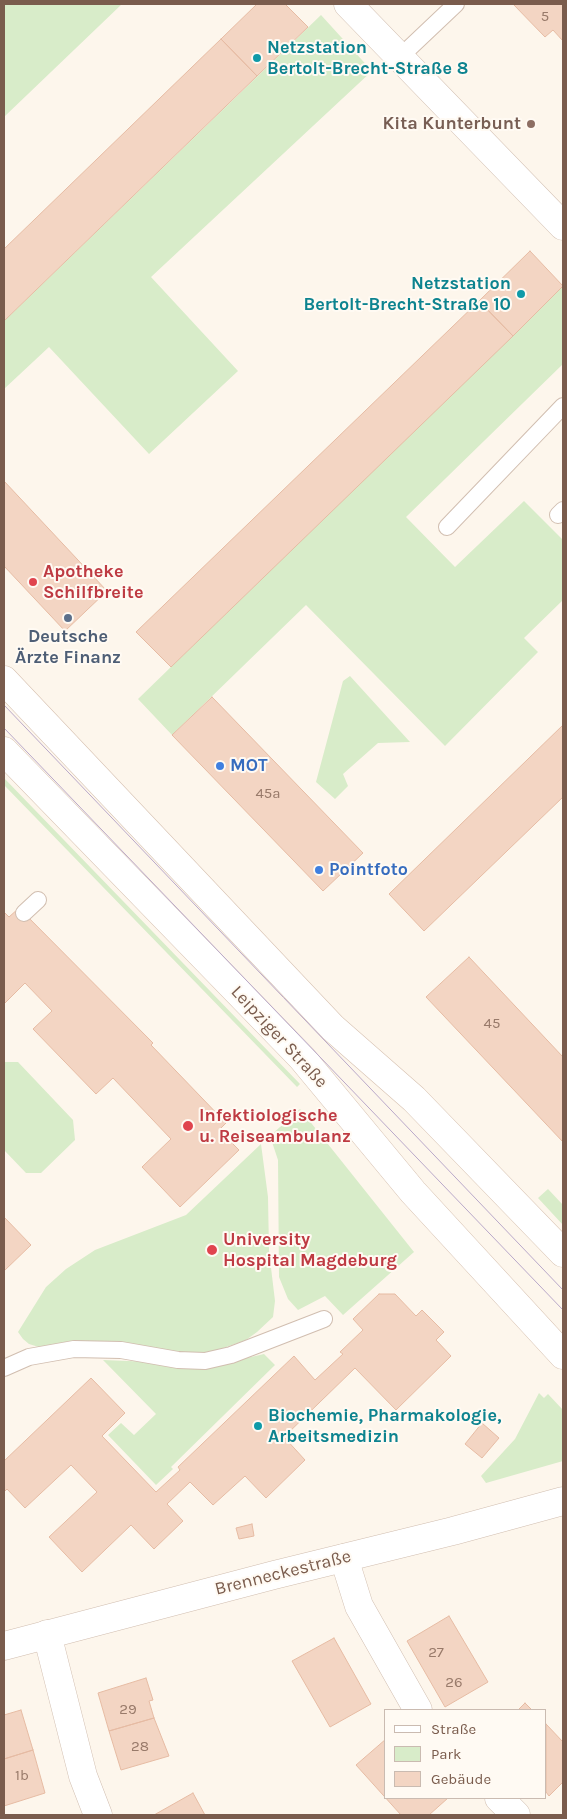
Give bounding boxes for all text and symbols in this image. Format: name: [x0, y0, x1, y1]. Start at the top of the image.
house number: 5: [541, 8, 549, 26]
place label: Netzstation Bertolt-Brecht-Straße 8: [267, 37, 468, 80]
marker: Netzstation Bertolt-Brecht-Straße 8: [251, 52, 263, 64]
place label: Kita Kunterbunt: [383, 113, 521, 135]
marker: Kita Kunterbunt: [525, 118, 537, 130]
place label: Netzstation Bertolt-Brecht-Straße 10: [304, 273, 511, 316]
marker: Netzstation Bertolt-Brecht-Straße 10: [515, 288, 527, 300]
place label: Apotheke Schilfbreite: [43, 561, 143, 604]
marker: Apotheke Schilfbreite: [27, 576, 39, 588]
marker: Deutsche Ärzte Finanz: [62, 612, 74, 624]
place label: Deutsche Ärzte Finanz: [15, 626, 121, 669]
place label: MOT: [230, 755, 268, 777]
marker: MOT: [214, 760, 226, 772]
house number: 45a: [255, 785, 281, 803]
place label: Pointfoto: [329, 859, 408, 881]
marker: Pointfoto: [313, 864, 325, 876]
street label: Leipziger Straße: [226, 981, 332, 1093]
house number: 45: [484, 1015, 500, 1033]
place label: Infektiologische u. Reiseambulanz: [199, 1105, 351, 1148]
marker: Infektiologische u. Reiseambulanz: [181, 1119, 195, 1133]
place label: University Hospital Magdeburg: [223, 1229, 397, 1272]
marker: University Hospital Magdeburg: [205, 1243, 219, 1257]
place label: Biochemie, Pharmakologie, Arbeitsmedizin: [268, 1405, 502, 1448]
marker: Biochemie, Pharmakologie, Arbeitsmedizin: [252, 1420, 264, 1432]
street label: Brenneckestraße: [213, 1546, 353, 1600]
house number: 27: [428, 1644, 444, 1662]
house number: 26: [445, 1674, 463, 1692]
house number: 29: [119, 1701, 137, 1719]
legend: [384, 1709, 547, 1799]
text: Straße: [431, 1720, 476, 1738]
house number: 28: [131, 1738, 149, 1756]
text: Park: [431, 1745, 461, 1763]
house number: 1b: [15, 1767, 29, 1785]
text: Gebäude: [431, 1770, 491, 1788]

